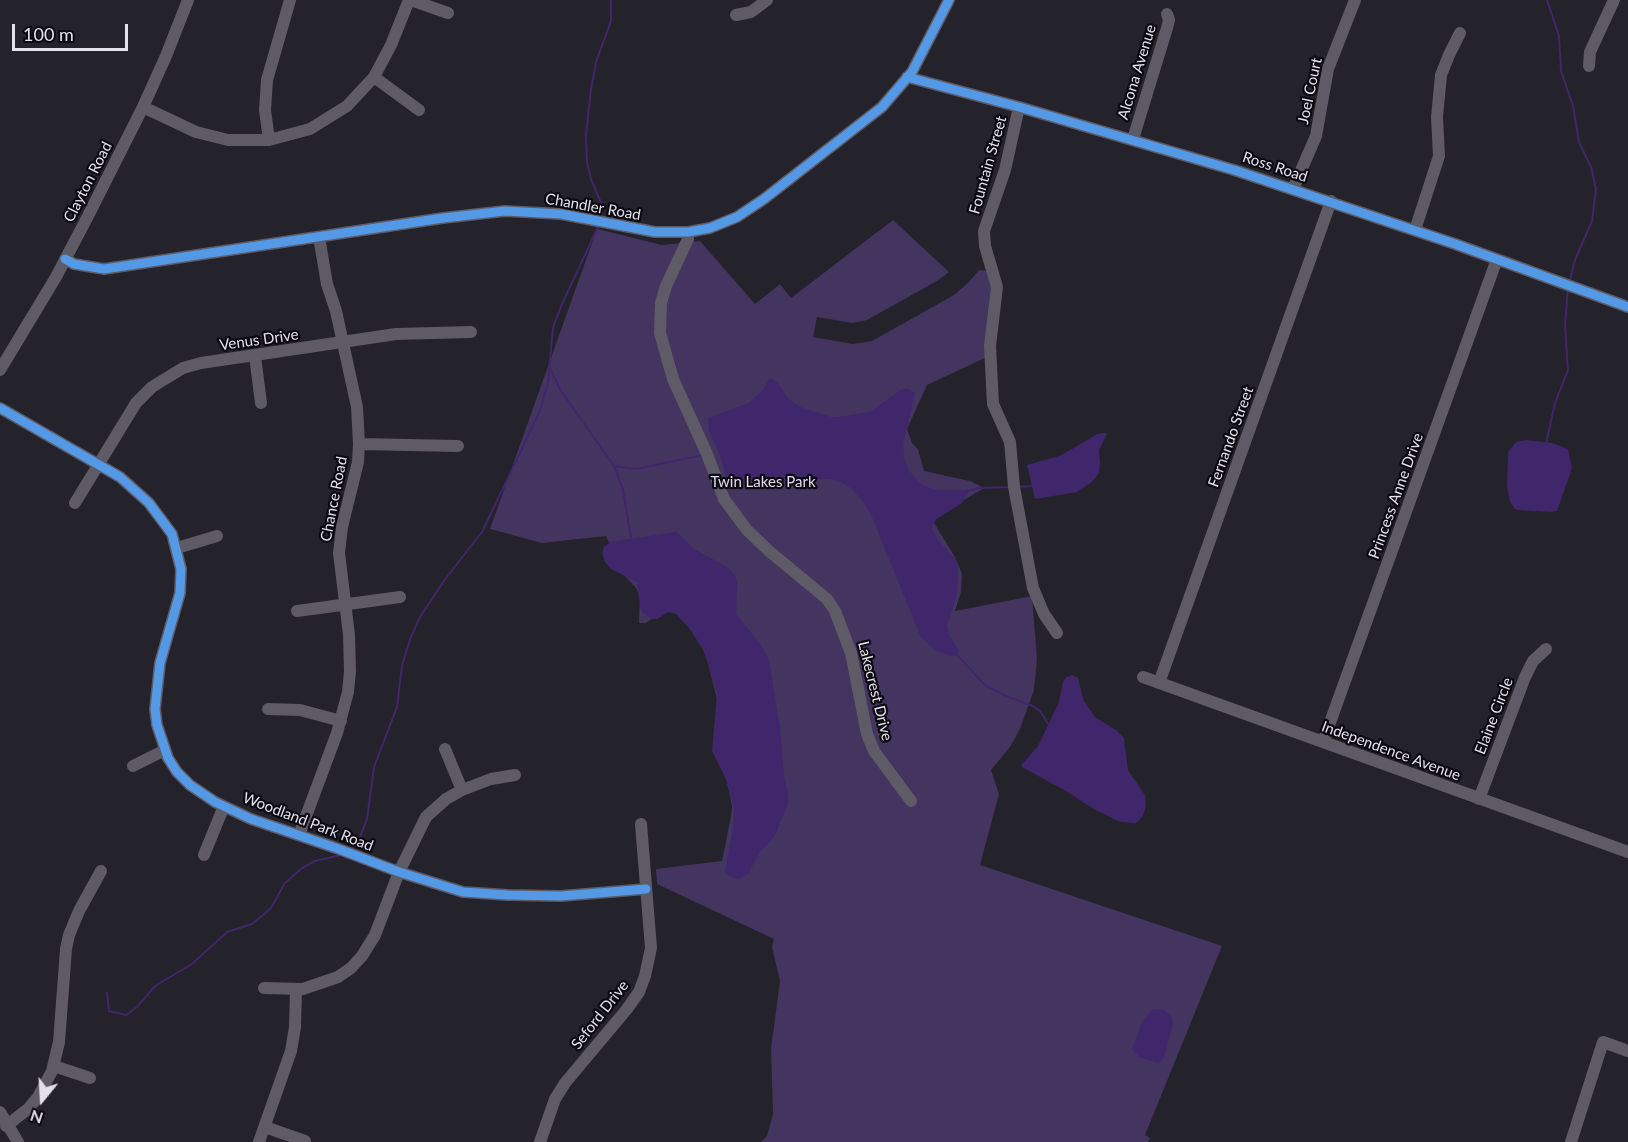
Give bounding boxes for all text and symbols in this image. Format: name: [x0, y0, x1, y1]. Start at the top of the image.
scale bar: [15, 12, 130, 50]
street label: Alcona Avenue: [1114, 22, 1160, 122]
text: 100 m: [23, 23, 74, 45]
street label: Joel Court: [1294, 56, 1326, 126]
street label: Fountain Street: [965, 114, 1011, 216]
street label: Clayton Road: [60, 139, 116, 225]
street label: Ross Road: [1240, 148, 1310, 186]
street label: Chandler Road: [544, 190, 642, 224]
street label: Venus Drive: [218, 326, 300, 354]
street label: Fernando Street: [1204, 384, 1258, 490]
street label: Princess Anne Drive: [1365, 431, 1427, 561]
street label: Chance Road: [317, 455, 351, 543]
park label: Twin Lakes Park: [710, 473, 816, 491]
street label: Lakecrest Drive: [854, 639, 896, 743]
street label: Elaine Circle: [1471, 675, 1517, 757]
street label: Independence Avenue: [1319, 717, 1463, 785]
street label: Woodland Park Road: [240, 789, 376, 855]
street label: Seford Drive: [567, 977, 633, 1053]
north arrow: [12, 1070, 72, 1130]
text: N: [27, 1107, 45, 1129]

